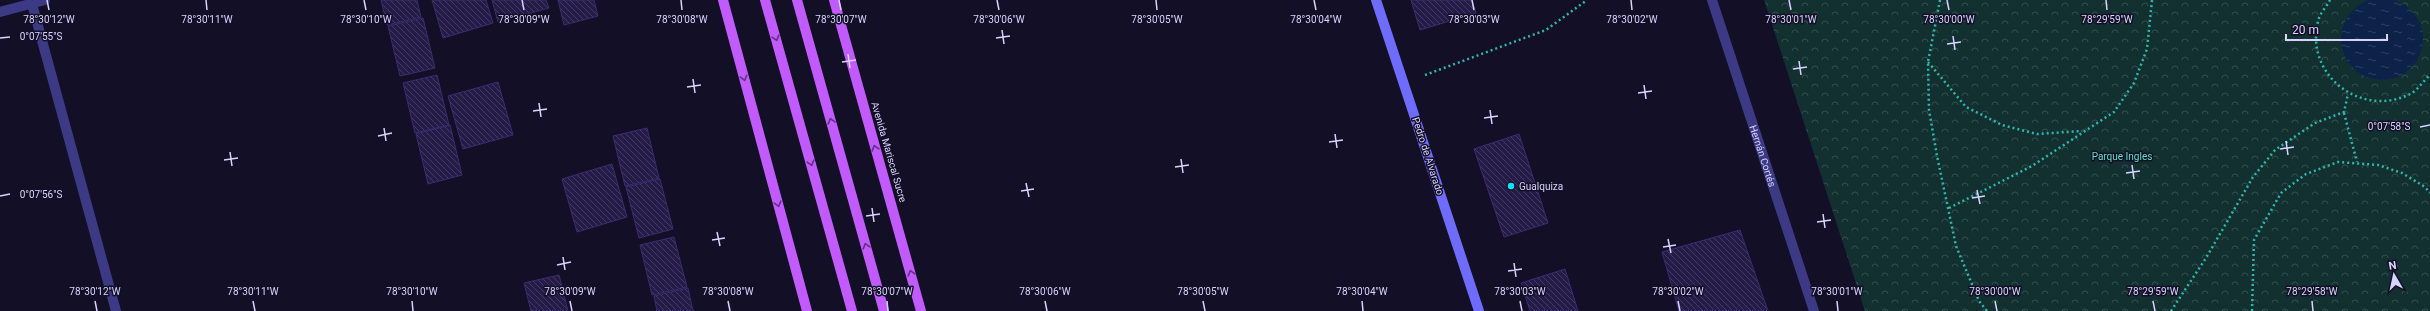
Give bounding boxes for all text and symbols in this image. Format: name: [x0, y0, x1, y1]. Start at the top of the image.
text: 78°30'12"W: [23, 14, 75, 25]
text: 78°30'11"W: [181, 14, 233, 25]
text: 78°30'10"W: [340, 14, 392, 25]
text: 78°30'09"W: [498, 14, 550, 25]
text: 78°30'08"W: [656, 14, 708, 25]
text: 78°30'07"W: [815, 14, 867, 25]
text: 78°30'06"W: [973, 14, 1025, 25]
text: 78°30'05"W: [1131, 14, 1183, 25]
text: 78°30'04"W: [1290, 14, 1342, 25]
text: 78°30'03"W: [1448, 14, 1500, 25]
text: 78°30'02"W: [1606, 14, 1658, 25]
text: 78°30'01"W: [1765, 14, 1817, 25]
text: 78°30'00"W: [1923, 14, 1975, 25]
text: 78°29'59"W: [2081, 14, 2133, 25]
scale bar: [2286, 16, 2387, 42]
text: 20 m: [2292, 23, 2319, 37]
text: 0°07'55"S: [20, 31, 62, 42]
one-way arrow: [771, 34, 780, 41]
one-way arrow: [739, 74, 748, 81]
street label: Avenida Mariscal Sucre: [869, 101, 909, 203]
street label: Pedro de Alvarado: [1410, 116, 1446, 197]
one-way arrow: [827, 118, 836, 125]
text: 0°07'58"S: [2368, 121, 2410, 132]
street label: Hernán Cortés: [1748, 123, 1778, 188]
one-way arrow: [872, 145, 880, 152]
park label: Parque Ingles: [2092, 151, 2152, 162]
one-way arrow: [806, 159, 815, 166]
marker: Gualquiza: [1506, 181, 1516, 191]
place label: Gualquiza: [1519, 181, 1563, 192]
text: 0°07'56"S: [20, 189, 62, 200]
one-way arrow: [773, 200, 782, 207]
one-way arrow: [862, 243, 871, 250]
north arrow: [2374, 255, 2414, 295]
text: N: [2388, 259, 2398, 273]
one-way arrow: [907, 270, 916, 277]
text: 78°30'12"W: [69, 286, 121, 297]
text: 78°30'11"W: [227, 286, 279, 297]
text: 78°30'10"W: [386, 286, 438, 297]
text: 78°30'09"W: [544, 286, 596, 297]
text: 78°30'08"W: [702, 286, 754, 297]
text: 78°30'07"W: [861, 286, 913, 297]
text: 78°30'06"W: [1019, 286, 1071, 297]
text: 78°30'05"W: [1177, 286, 1229, 297]
text: 78°30'04"W: [1336, 286, 1388, 297]
text: 78°30'03"W: [1494, 286, 1546, 297]
text: 78°30'02"W: [1652, 286, 1704, 297]
text: 78°30'01"W: [1811, 286, 1863, 297]
text: 78°30'00"W: [1969, 286, 2021, 297]
text: 78°29'59"W: [2127, 286, 2179, 297]
text: 78°29'58"W: [2286, 286, 2338, 297]

